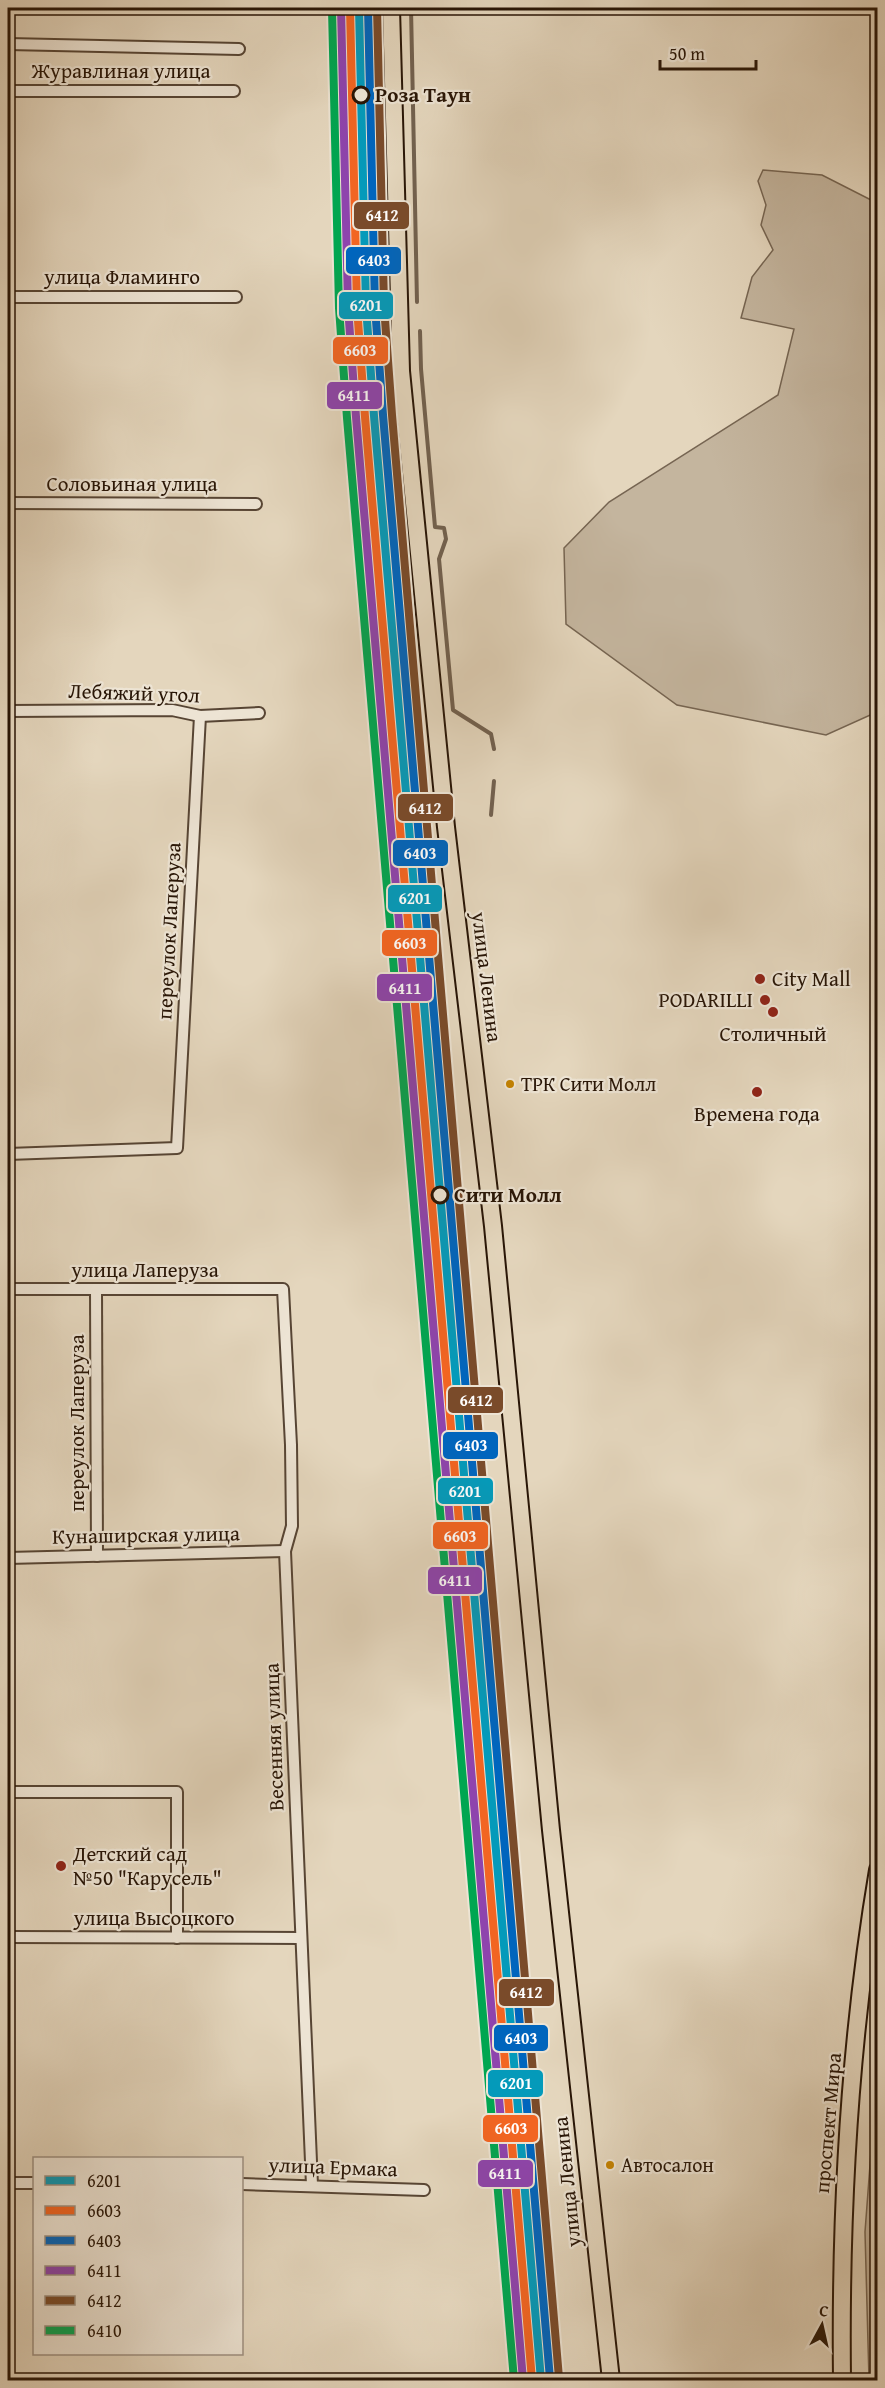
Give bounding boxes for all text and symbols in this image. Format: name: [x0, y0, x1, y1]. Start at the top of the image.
scale bar: [660, 33, 756, 71]
text: 50 m: [669, 40, 705, 67]
street label: Журавлиная улица: [30, 55, 211, 86]
place label: Роза Таун: [375, 79, 471, 110]
marker: Роза Таун: [352, 86, 370, 104]
line badge: 6412: [353, 201, 410, 230]
text: 6412: [365, 203, 399, 227]
line badge: 6403: [345, 246, 402, 275]
text: 6403: [357, 248, 391, 272]
street label: улица Фламинго: [43, 261, 200, 292]
line badge: 6201: [338, 291, 394, 320]
text: 6201: [349, 293, 383, 317]
line badge: 6603: [332, 336, 389, 365]
text: 6603: [343, 338, 377, 362]
line badge: 6411: [326, 381, 383, 410]
text: 6411: [337, 383, 371, 407]
street label: Соловьиная улица: [46, 468, 218, 499]
street label: Лебяжий угол: [68, 675, 201, 710]
line badge: 6412: [397, 793, 454, 822]
text: 6412: [408, 796, 442, 820]
line badge: 6403: [392, 839, 449, 867]
street label: переулок Лаперуза: [148, 841, 189, 1020]
text: 6403: [403, 841, 437, 865]
line badge: 6201: [387, 884, 443, 913]
text: 6201: [398, 886, 432, 910]
street label: улица Ленина: [464, 909, 511, 1044]
line badge: 6603: [381, 929, 438, 957]
text: 6603: [393, 931, 427, 955]
place label: City Mall: [772, 963, 851, 994]
marker: City Mall: [753, 972, 767, 986]
line badge: 6411: [376, 973, 433, 1002]
text: 6411: [388, 976, 422, 1000]
place label: PODARILLI: [659, 984, 753, 1015]
marker: PODARILLI: [758, 993, 772, 1007]
marker: Столичный: [766, 1005, 780, 1019]
place label: Столичный: [720, 1018, 826, 1049]
place label: ТРК Сити Молл: [521, 1069, 656, 1098]
marker: ТРК Сити Молл: [504, 1078, 516, 1090]
marker: Времена года: [750, 1085, 764, 1099]
place label: Времена года: [694, 1098, 820, 1129]
place label: Сити Молл: [454, 1179, 562, 1210]
marker: Сити Молл: [431, 1186, 449, 1204]
street label: улица Лаперуза: [70, 1254, 219, 1285]
street label: переулок Лаперуза: [61, 1334, 92, 1512]
line badge: 6412: [447, 1386, 504, 1414]
text: 6412: [459, 1388, 493, 1412]
line badge: 6403: [442, 1431, 499, 1460]
text: 6403: [454, 1433, 488, 1457]
line badge: 6201: [437, 1477, 494, 1505]
text: 6201: [448, 1479, 482, 1503]
street label: Кунаширская улица: [52, 1517, 240, 1552]
line badge: 6603: [432, 1521, 489, 1550]
text: 6603: [443, 1524, 477, 1548]
line badge: 6411: [427, 1566, 483, 1595]
text: 6411: [438, 1568, 472, 1592]
street label: Весенняя улица: [255, 1663, 292, 1811]
place label: Детский сад №50 "Карусель": [72, 1838, 222, 1893]
marker: Детский сад №50 "Карусель": [54, 1859, 68, 1873]
street label: улица Высоцкого: [72, 1902, 235, 1933]
line badge: 6412: [498, 1978, 555, 2007]
text: 6412: [509, 1980, 543, 2004]
line badge: 6403: [493, 2024, 549, 2052]
text: 6403: [504, 2026, 538, 2050]
street label: проспект Мира: [806, 2051, 849, 2195]
line badge: 6201: [487, 2069, 544, 2098]
text: 6201: [499, 2071, 533, 2095]
line badge: 6603: [482, 2114, 539, 2143]
street label: улица Ленина: [544, 2115, 589, 2250]
text: 6603: [494, 2116, 528, 2140]
street label: улица Ермака: [267, 2149, 398, 2184]
place label: Автосалон: [621, 2150, 714, 2179]
legend: [33, 2157, 243, 2355]
line badge: 6411: [477, 2159, 534, 2188]
marker: Автосалон: [604, 2159, 616, 2171]
text: 6411: [488, 2161, 522, 2185]
text: 6201: [87, 2167, 122, 2194]
text: 6603: [87, 2197, 122, 2224]
text: 6403: [87, 2227, 122, 2254]
text: 6411: [87, 2257, 122, 2284]
text: 6412: [87, 2287, 122, 2314]
north arrow: [792, 2295, 852, 2355]
text: С: [818, 2298, 830, 2323]
text: 6410: [87, 2317, 122, 2344]

